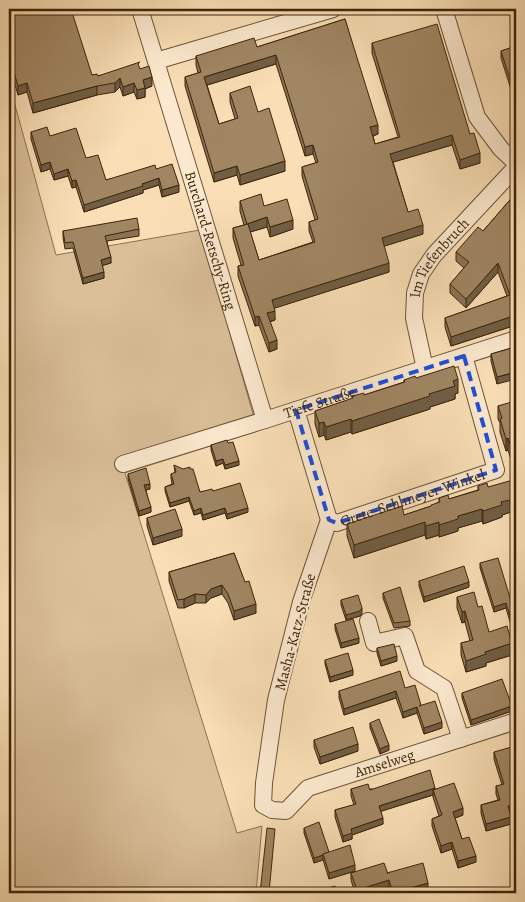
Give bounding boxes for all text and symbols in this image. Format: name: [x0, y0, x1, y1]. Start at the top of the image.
street label: Burchard-Retschy-Ring: [180, 169, 241, 313]
street label: Im Tiefenbruch: [405, 214, 474, 298]
street label: Tiefe Straße: [281, 381, 358, 423]
street label: Grete-Sehlmeyer-Winkel: [337, 464, 488, 531]
street label: Masha-Katz-Straße: [270, 571, 320, 693]
street label: Amselweg: [351, 744, 417, 783]

